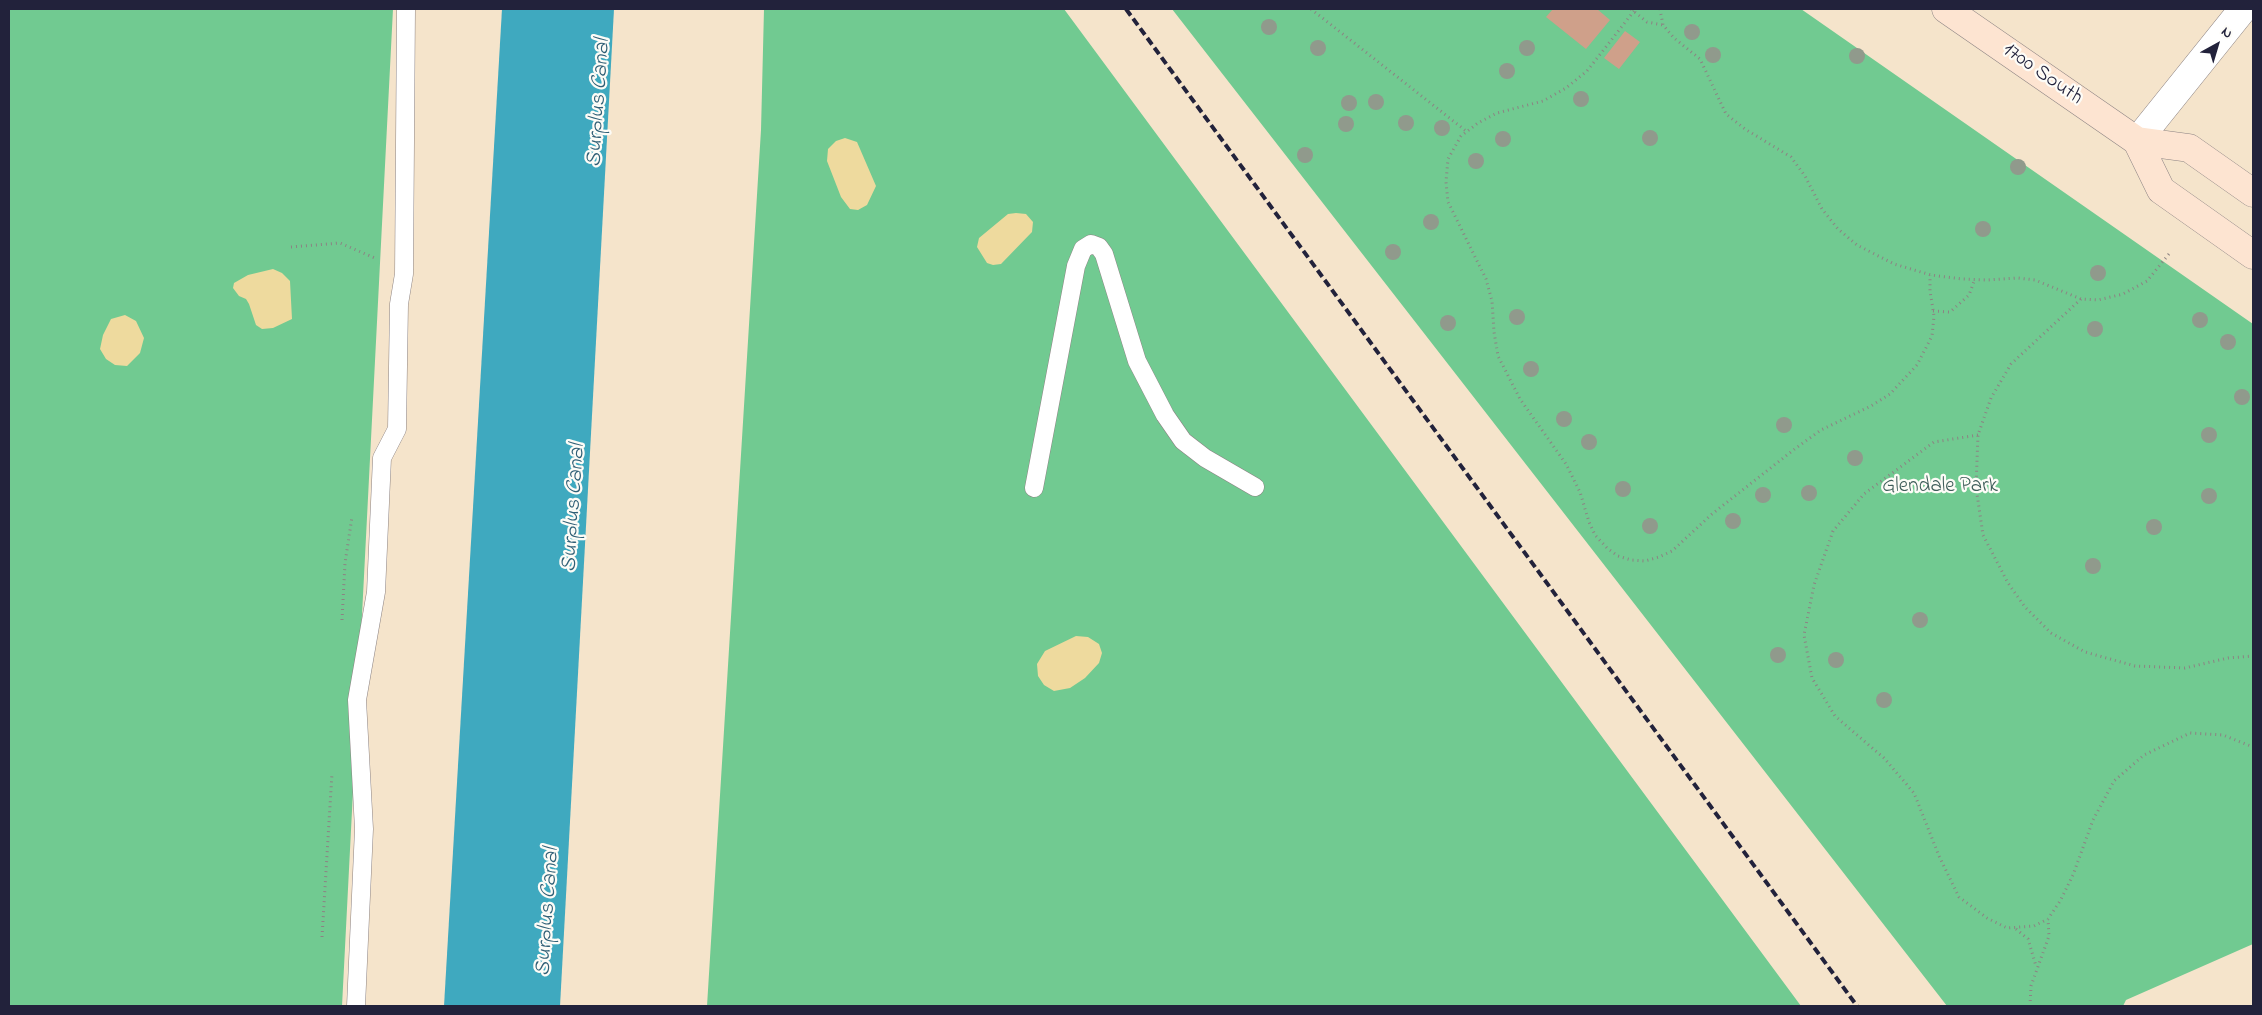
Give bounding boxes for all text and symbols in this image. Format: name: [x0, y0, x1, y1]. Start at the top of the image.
north arrow: [2192, 20, 2242, 70]
text: N: [2216, 22, 2237, 44]
water label: Surplus Canal: [582, 38, 618, 168]
street label: 1700 South: [1997, 38, 2087, 112]
water label: Surplus Canal: [557, 443, 593, 573]
park label: Glendale Park: [1882, 475, 1998, 501]
water label: Surplus Canal: [531, 847, 567, 977]

